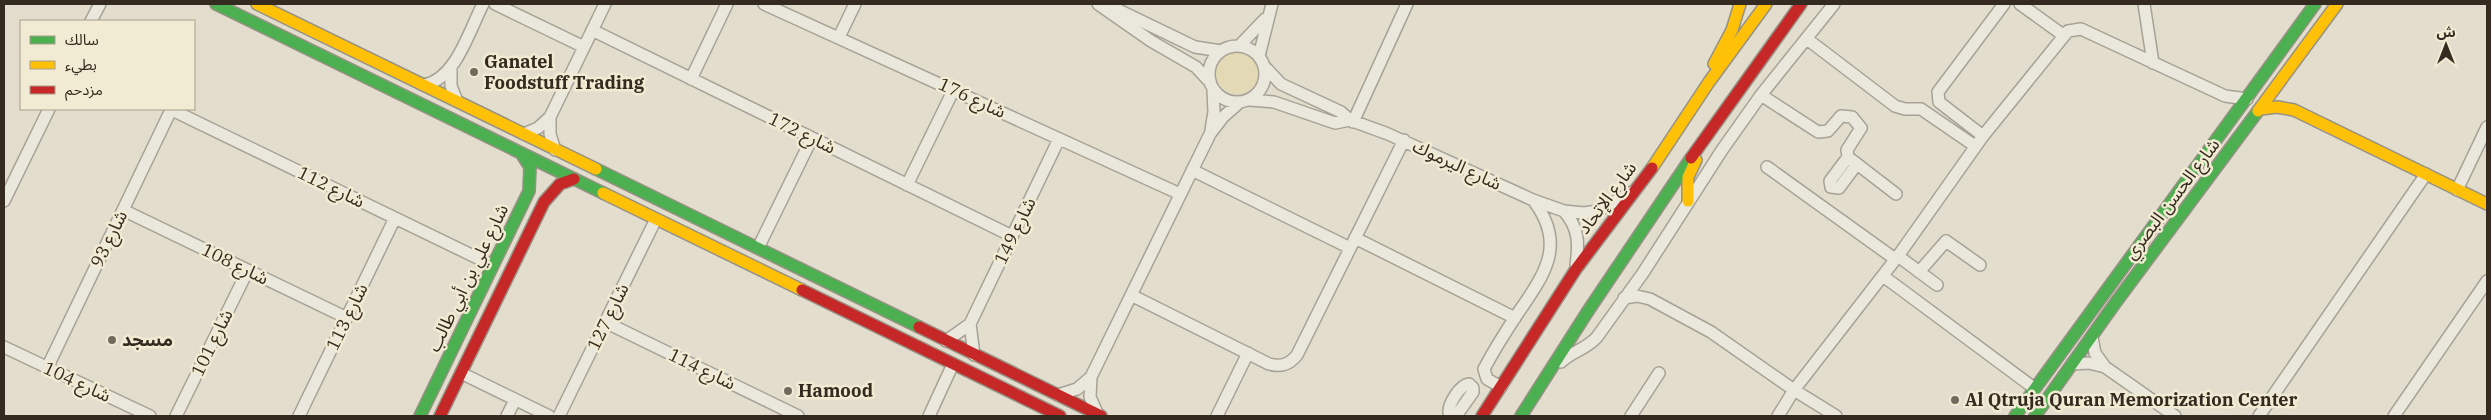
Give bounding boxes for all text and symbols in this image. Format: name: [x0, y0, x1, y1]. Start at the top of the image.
legend: [20, 20, 195, 110]
north arrow: [2421, 20, 2471, 70]
text: ش: [2436, 23, 2456, 41]
text: سالك: [65, 30, 99, 49]
place label: Ganatel Foodstuff Trading: [484, 50, 645, 94]
text: بطيء: [65, 55, 97, 76]
marker: Ganatel Foodstuff Trading: [468, 66, 480, 78]
street label: شارع 176: [934, 72, 1010, 126]
text: مزدحم: [65, 80, 103, 101]
street label: شارع 172: [764, 107, 839, 161]
street label: شارع اليرموك: [1408, 134, 1505, 198]
street label: شارع الحسن البصري: [2119, 134, 2227, 265]
street label: شارع الإتحاد: [1572, 157, 1644, 240]
street label: شارع 112: [293, 161, 368, 215]
street label: شارع 149: [989, 194, 1043, 269]
street label: شارع علي بن أبي طالب: [422, 200, 516, 357]
street label: شارع 93: [85, 206, 135, 272]
street label: شارع 108: [197, 238, 272, 292]
street label: شارع 113: [321, 280, 375, 355]
street label: شارع 127: [582, 280, 636, 355]
street label: شارع 101: [186, 306, 240, 381]
place label: مسجد: [122, 328, 173, 351]
marker: مسجد: [106, 334, 118, 346]
street label: شارع 114: [664, 343, 739, 397]
street label: شارع 104: [39, 356, 115, 410]
place label: Hamood: [798, 379, 873, 402]
marker: Hamood: [782, 385, 794, 397]
place label: Al Qtruja Quran Memorization Center: [1965, 388, 2298, 411]
marker: Al Qtruja Quran Memorization Center: [1949, 394, 1961, 406]

